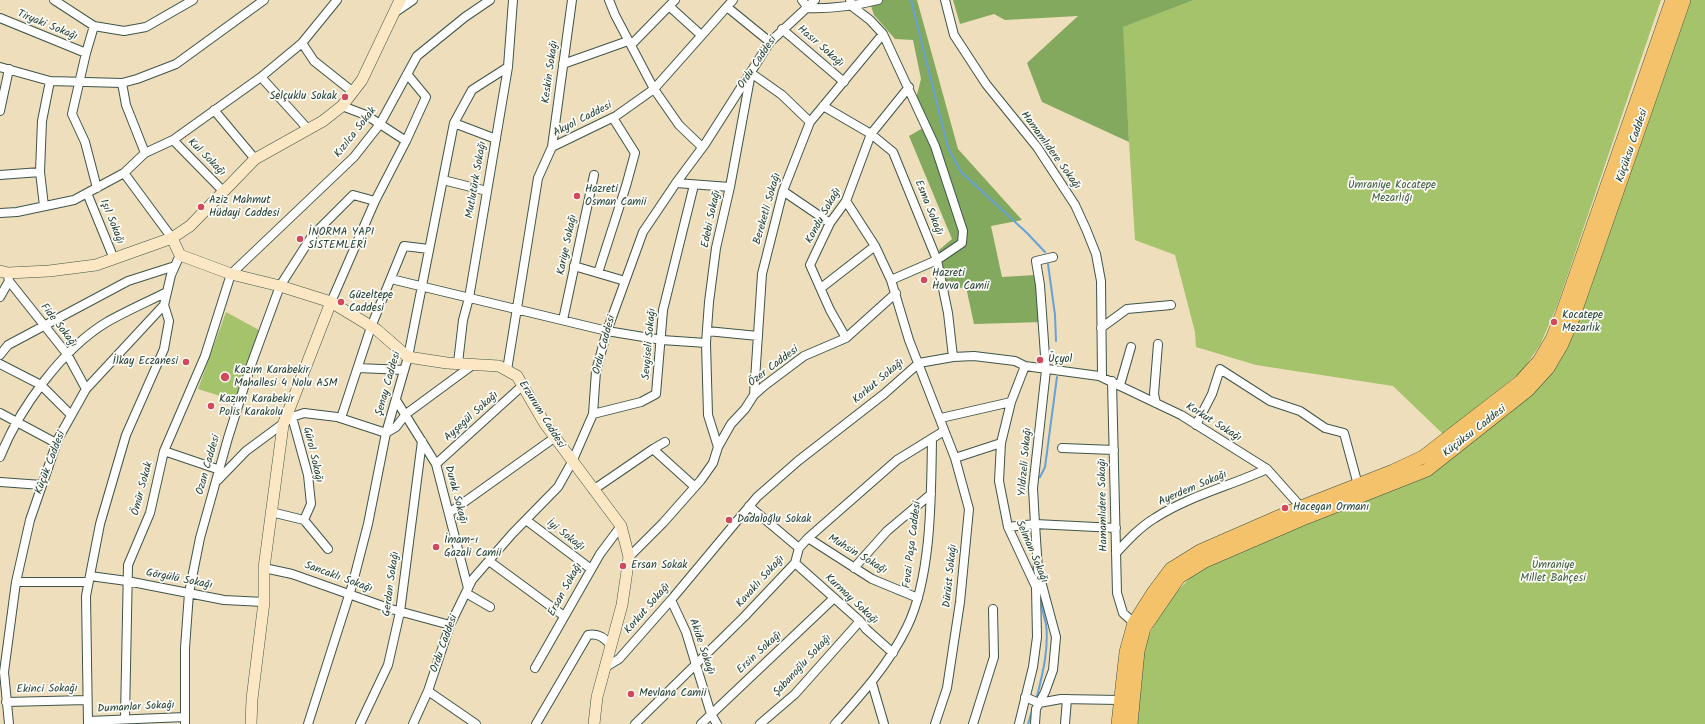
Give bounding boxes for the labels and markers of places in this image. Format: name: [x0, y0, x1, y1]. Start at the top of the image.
place label: Selçuklu Sokak: [269, 90, 337, 104]
marker: Selçuklu Sokak: [340, 92, 350, 102]
place label: Hazreti Osman Camii: [585, 183, 646, 209]
marker: Hazreti Osman Camii: [572, 191, 582, 201]
place label: Aziz Mahmut Hüdayi Caddesi: [209, 194, 279, 220]
marker: Aziz Mahmut Hüdayi Caddesi: [196, 202, 206, 212]
place label: İNORMA YAPI SİSTEMLERİ: [308, 226, 374, 252]
marker: İNORMA YAPI SİSTEMLERİ: [295, 234, 305, 244]
place label: Hazreti Havva Camii: [932, 267, 989, 293]
marker: Hazreti Havva Camii: [919, 275, 929, 285]
place label: Güzeltepe Caddesi: [349, 289, 393, 315]
marker: Güzeltepe Caddesi: [336, 297, 346, 307]
place label: Kocatepe Mezarlık: [1562, 309, 1603, 335]
marker: Kocatepe Mezarlık: [1549, 317, 1559, 327]
place label: Üçyol: [1048, 353, 1072, 367]
place label: İlkay Eczanesi: [113, 355, 178, 369]
marker: Üçyol: [1035, 355, 1045, 365]
marker: İlkay Eczanesi: [181, 357, 191, 367]
place label: Kazım Karabekir Mahallesi 4 Nolu ASM: [234, 364, 337, 390]
marker: Kazım Karabekir Mahallesi 4 Nolu ASM: [219, 371, 231, 383]
place label: Kazım Karabekir Polis Karakolu: [219, 393, 294, 419]
marker: Kazım Karabekir Polis Karakolu: [206, 401, 216, 411]
place label: Hacegan Ormanı: [1293, 501, 1369, 515]
marker: Hacegan Ormanı: [1280, 503, 1290, 513]
place label: Dadaloğlu Sokak: [737, 513, 811, 527]
marker: Dadaloğlu Sokak: [724, 515, 734, 525]
place label: İmam-ı Gazali Camii: [444, 534, 501, 560]
marker: İmam-ı Gazali Camii: [431, 542, 441, 552]
place label: Ersan Sokak: [631, 559, 687, 573]
marker: Ersan Sokak: [618, 561, 628, 571]
place label: Mevlana Camii: [639, 687, 706, 701]
marker: Mevlana Camii: [626, 689, 636, 699]

